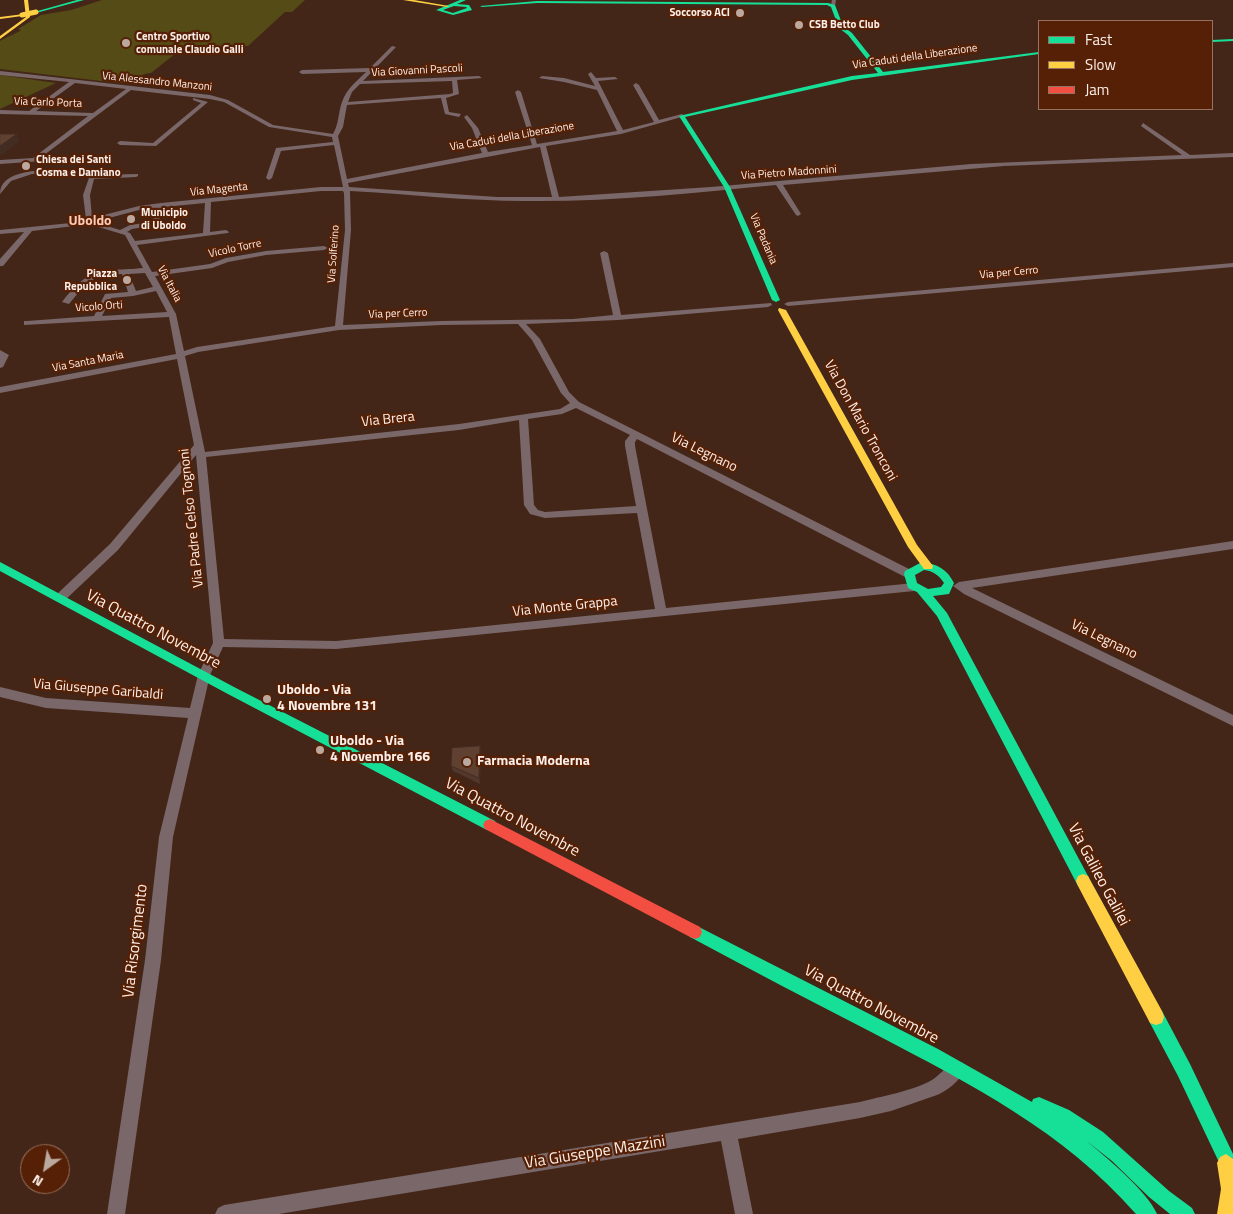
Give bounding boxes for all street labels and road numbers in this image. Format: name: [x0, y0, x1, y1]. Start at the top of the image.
street label: Via Caduti della Liberazione: [852, 42, 978, 72]
street label: Via Giovanni Pascoli: [371, 62, 463, 80]
street label: Via Alessandro Manzoni: [101, 70, 213, 94]
street label: Via Carlo Porta: [14, 95, 82, 111]
street label: Via Caduti della Liberazione: [449, 120, 575, 154]
street label: Via Pietro Madonnini: [741, 163, 837, 183]
street label: Via Magenta: [189, 180, 249, 200]
street label: Via Padania: [746, 212, 780, 266]
street label: Via Solferino: [325, 225, 343, 283]
street label: Vicolo Torre: [207, 237, 263, 261]
street label: Via Italia: [154, 264, 184, 304]
street label: Via per Cerro: [979, 264, 1039, 282]
street label: Vicolo Orti: [75, 299, 123, 315]
street label: Via per Cerro: [368, 306, 428, 322]
street label: Via Santa Maria: [51, 349, 125, 375]
street label: Via Don Mario Tronconi: [820, 358, 900, 484]
street label: Via Brera: [360, 409, 416, 431]
street label: Via Legnano: [668, 430, 740, 476]
street label: Via Padre Celso Tognoni: [176, 448, 208, 588]
street label: Via Quattro Novembre: [82, 586, 224, 674]
street label: Via Monte Grappa: [512, 593, 618, 621]
street label: Via Legnano: [1068, 617, 1140, 663]
street label: Via Giuseppe Garibaldi: [32, 676, 164, 704]
street label: Via Quattro Novembre: [441, 774, 583, 862]
street label: Via Galileo Galilei: [1063, 820, 1133, 930]
street label: Via Risorgimento: [119, 883, 153, 999]
street label: Via Quattro Novembre: [800, 961, 942, 1049]
street label: Via Giuseppe Mazzini: [523, 1132, 667, 1174]

